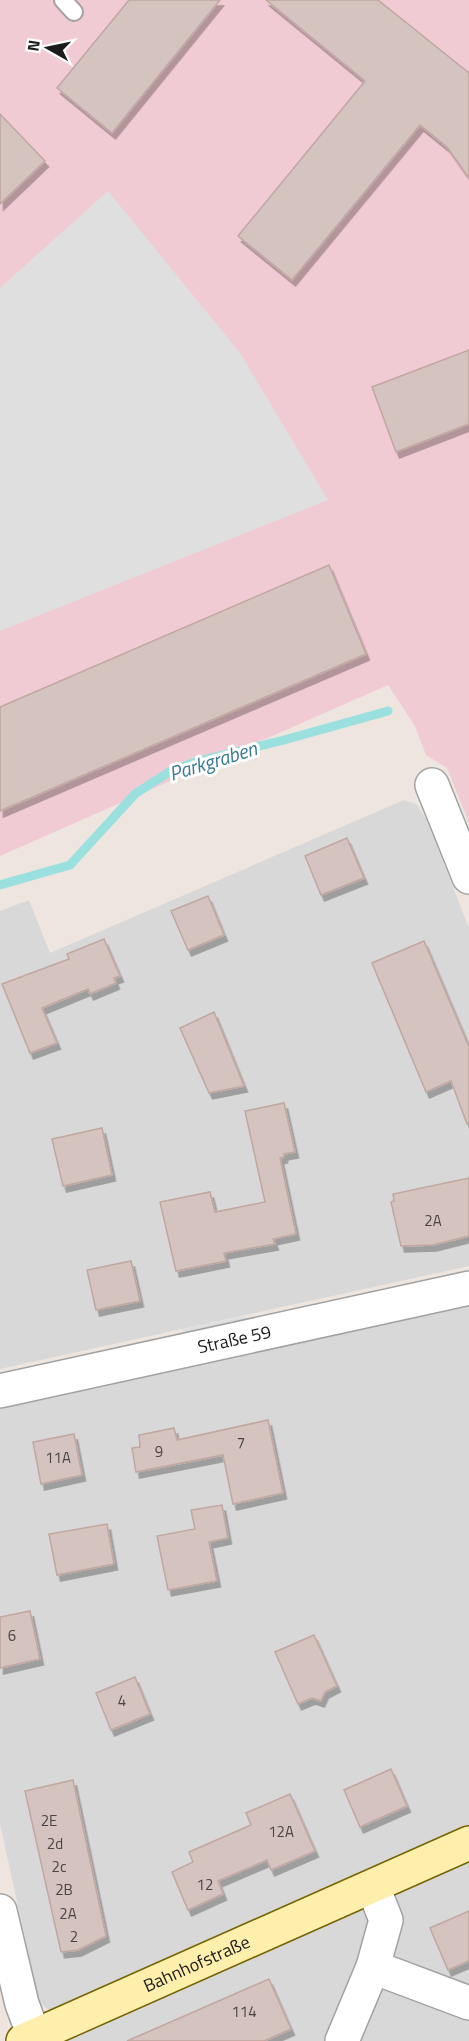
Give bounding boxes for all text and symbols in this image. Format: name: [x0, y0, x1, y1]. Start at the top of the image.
north arrow: [18, 18, 78, 78]
text: N: [20, 38, 46, 53]
water label: Parkgraben: [165, 732, 262, 789]
house number: 2A: [424, 1209, 442, 1232]
street label: Straße 59: [195, 1318, 274, 1360]
house number: 7: [237, 1431, 245, 1454]
house number: 9: [155, 1440, 163, 1463]
house number: 11A: [45, 1446, 71, 1469]
house number: 6: [8, 1624, 16, 1647]
house number: 4: [118, 1689, 126, 1712]
house number: 2E: [41, 1809, 57, 1832]
house number: 12A: [268, 1820, 294, 1843]
house number: 2d: [47, 1832, 63, 1855]
house number: 2c: [52, 1855, 66, 1878]
house number: 12: [197, 1873, 213, 1896]
house number: 2B: [55, 1878, 73, 1901]
house number: 2A: [59, 1902, 77, 1925]
house number: 2: [70, 1925, 78, 1948]
street label: Bahnhofstraße: [139, 1928, 254, 1999]
house number: 114: [231, 2000, 257, 2023]

